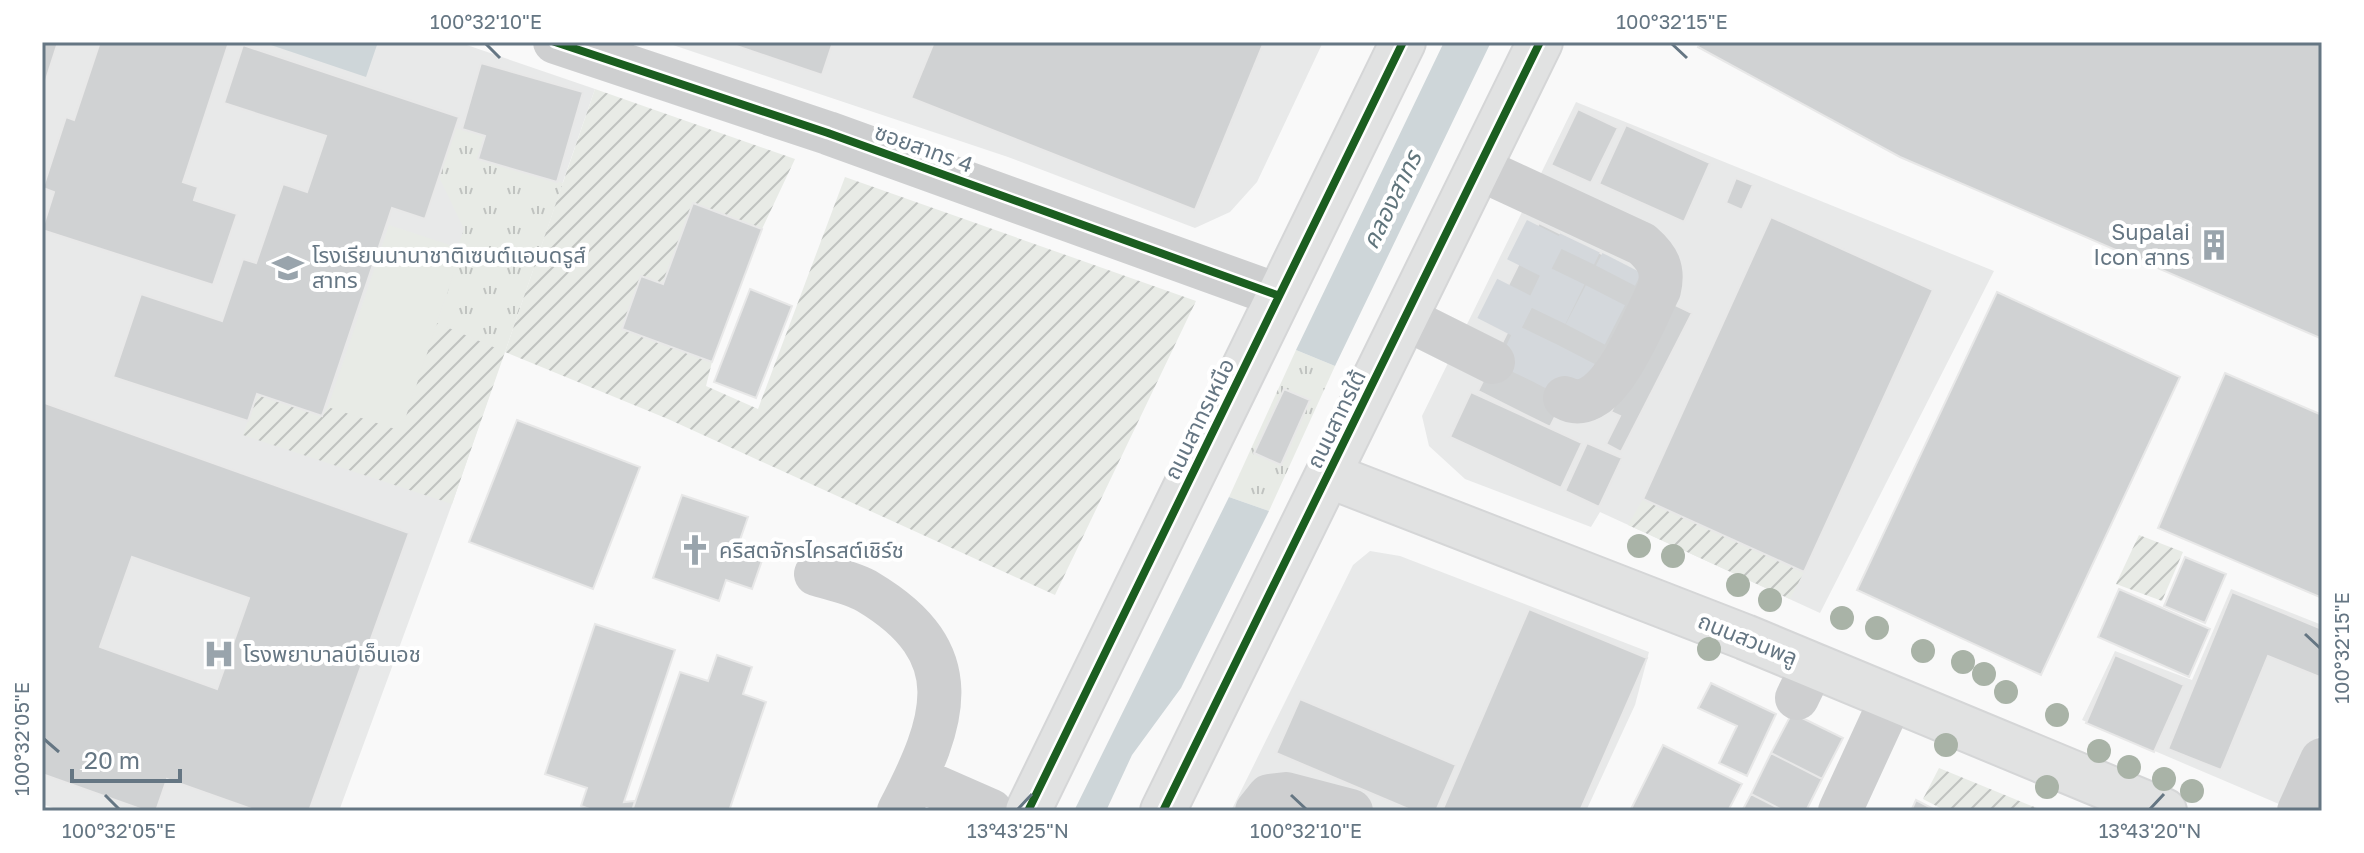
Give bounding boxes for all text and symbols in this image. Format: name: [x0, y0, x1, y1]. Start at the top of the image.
text: 100°32'10"E: [430, 9, 542, 33]
text: 100°32'15"E: [1616, 9, 1728, 33]
street label: ซอยสาทร 4: [871, 117, 977, 178]
water label: คลองสาทร: [1355, 144, 1428, 253]
place label: Supalai Icon สาทร: [2093, 218, 2190, 270]
building icon: Supalai Icon สาทร: [2197, 228, 2231, 262]
place label: โรงเรียนนานาชาติเซนต์แอนดรูส์ สาทร: [312, 241, 586, 293]
school or university icon: โรงเรียนนานาชาติเซนต์แอนดรูส์ สาทร: [271, 251, 305, 285]
street label: ถนนสาทรเหนือ: [1158, 354, 1239, 484]
street label: ถนนสาทรใต้: [1300, 365, 1371, 472]
church icon: คริสตจักรไครสต์เชิร์ช: [678, 533, 712, 567]
place label: คริสตจักรไครสต์เชิร์ช: [719, 536, 904, 563]
text: 100°32'15"E: [2329, 592, 2353, 704]
street label: ถนนสวนพลู: [1694, 606, 1802, 672]
hospital icon: โรงพยาบาลบีเอ็นเอช: [202, 637, 236, 671]
place label: โรงพยาบาลบีเอ็นเอช: [243, 640, 421, 667]
text: 100°32'05"E: [9, 682, 33, 796]
scale bar: [72, 733, 180, 783]
text: 20 m: [84, 745, 140, 774]
text: 100°32'05"E: [62, 818, 176, 842]
text: 13°43'25"N: [967, 818, 1069, 842]
text: 100°32'10"E: [1250, 818, 1362, 842]
text: 13°43'20"N: [2099, 818, 2201, 842]

